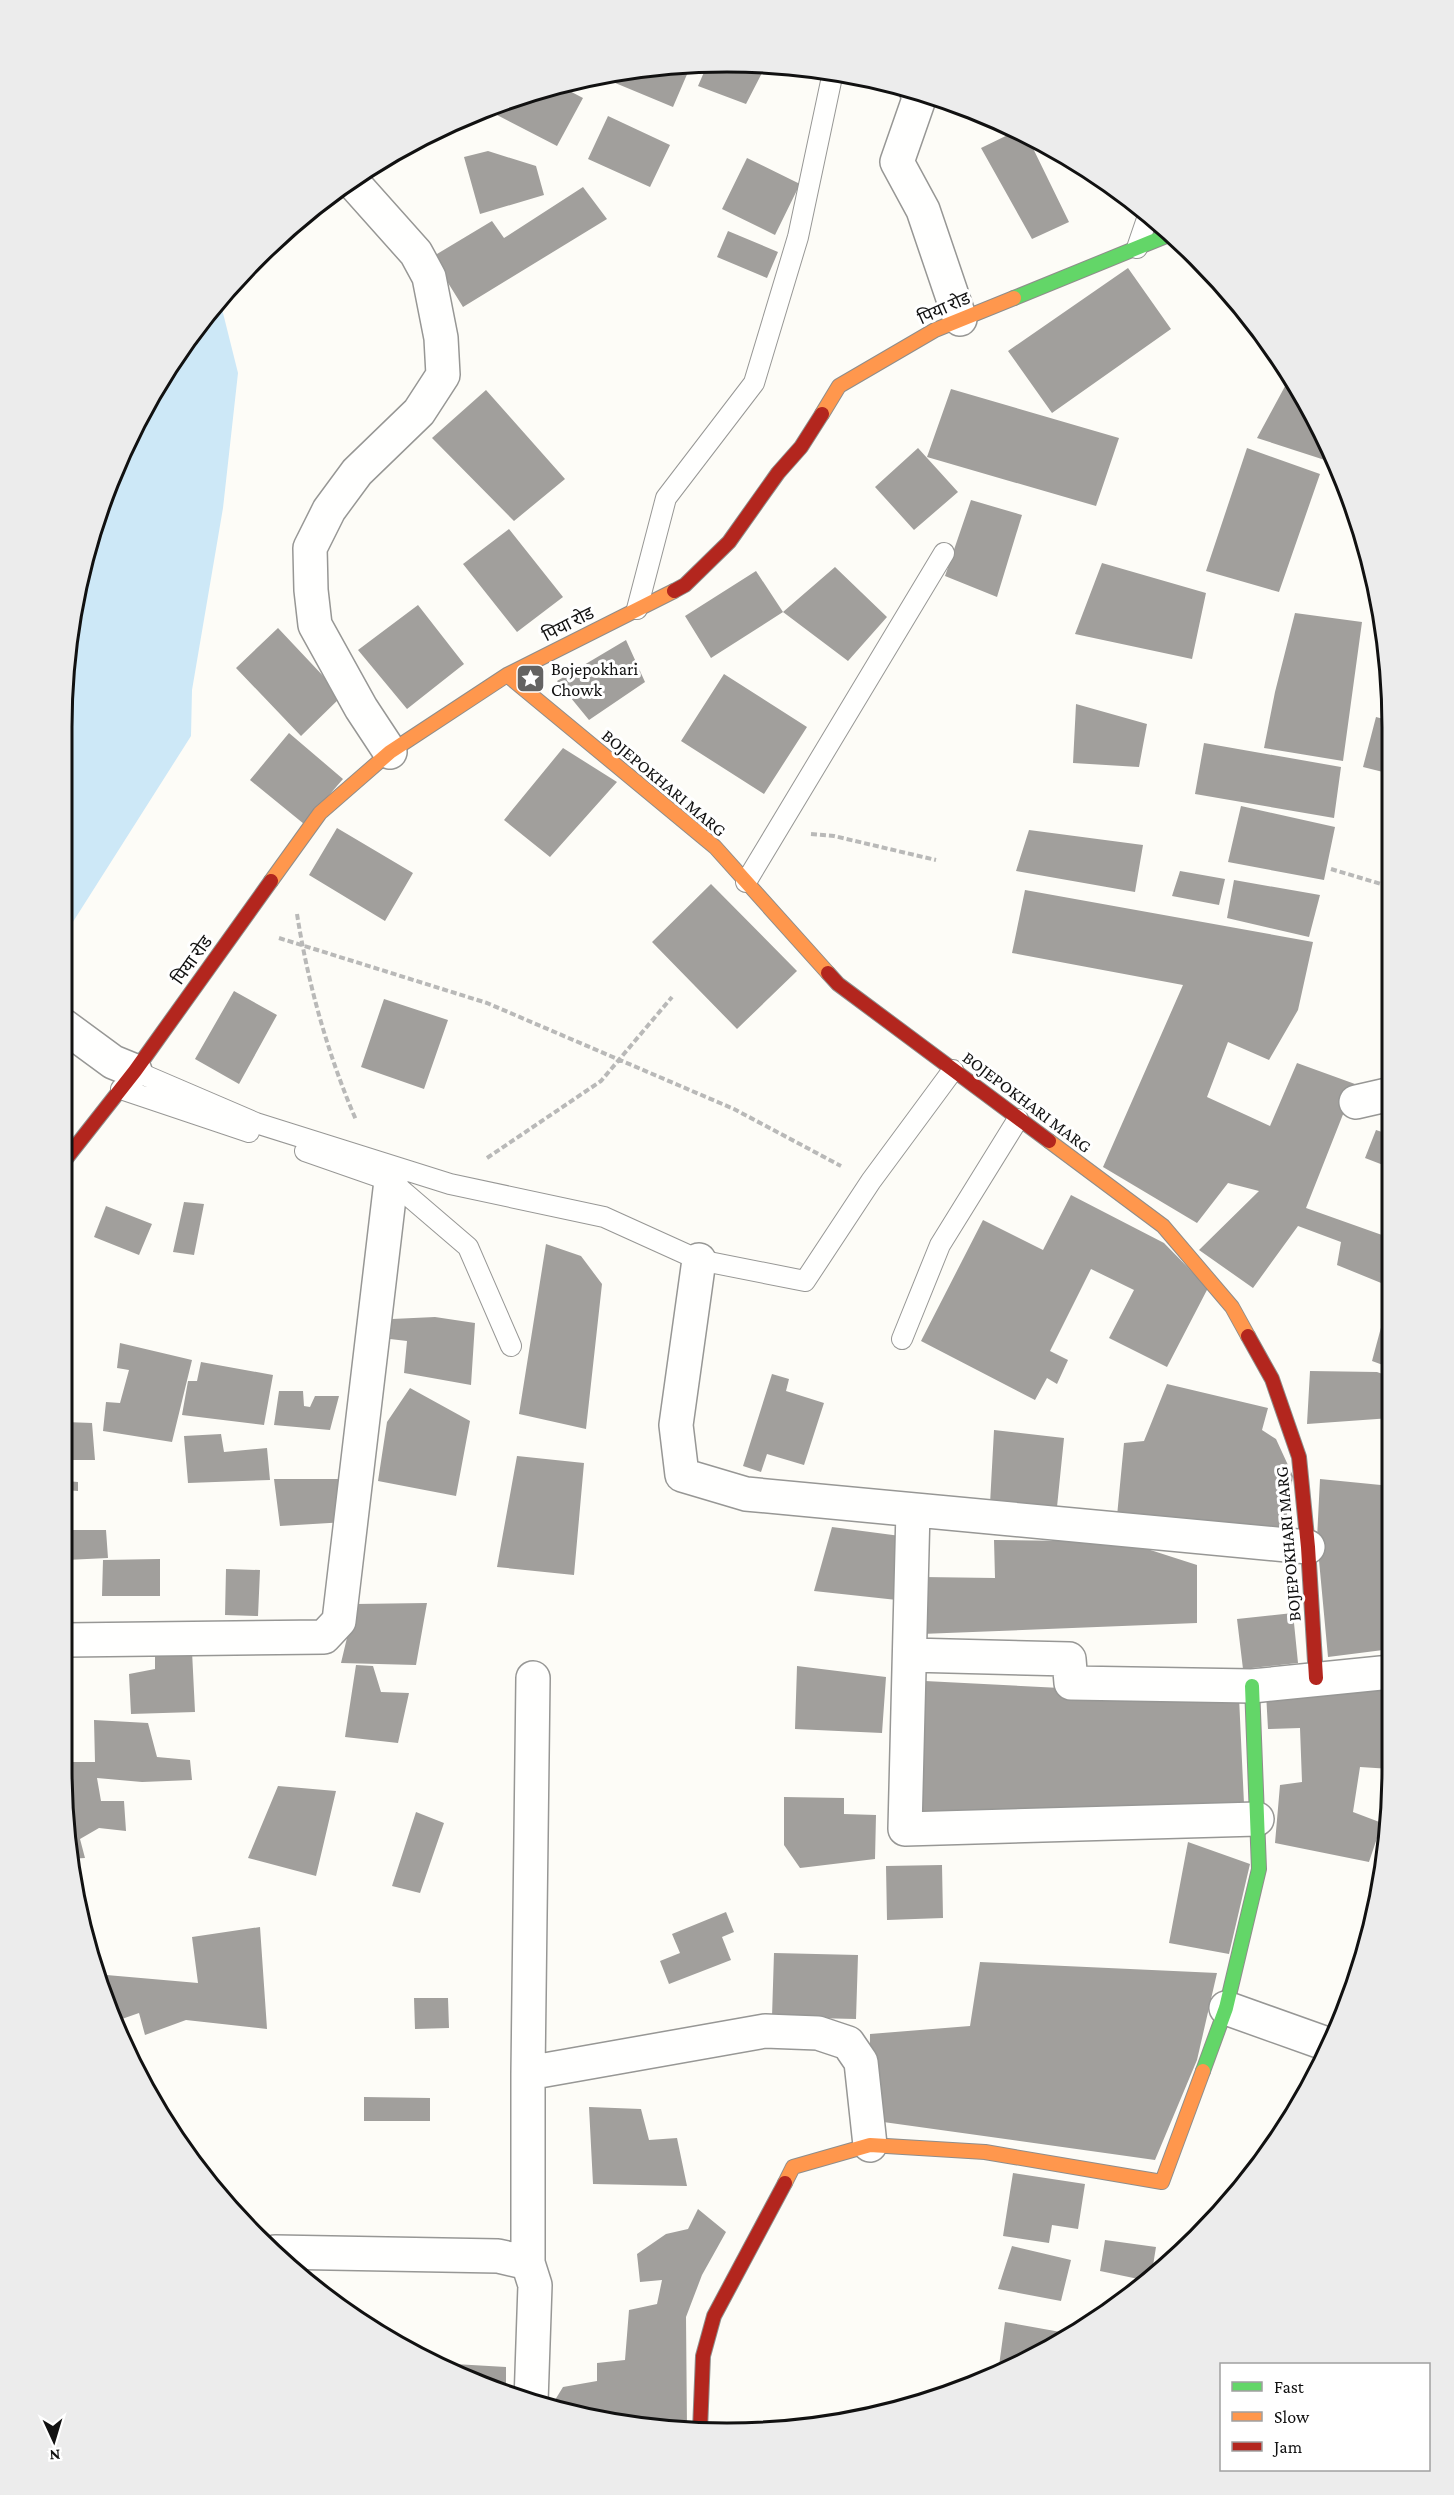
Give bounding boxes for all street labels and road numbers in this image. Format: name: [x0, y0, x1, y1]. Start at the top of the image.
street label: पिया रोड: [915, 288, 974, 328]
street label: पिया रोड: [539, 602, 597, 645]
street label: BOJEPOKHARI MARG: [598, 725, 730, 841]
street label: पिया रोड: [168, 932, 216, 988]
street label: BOJEPOKHARI MARG: [959, 1047, 1095, 1157]
street label: BOJEPOKHARI MARG: [1271, 1466, 1305, 1622]

